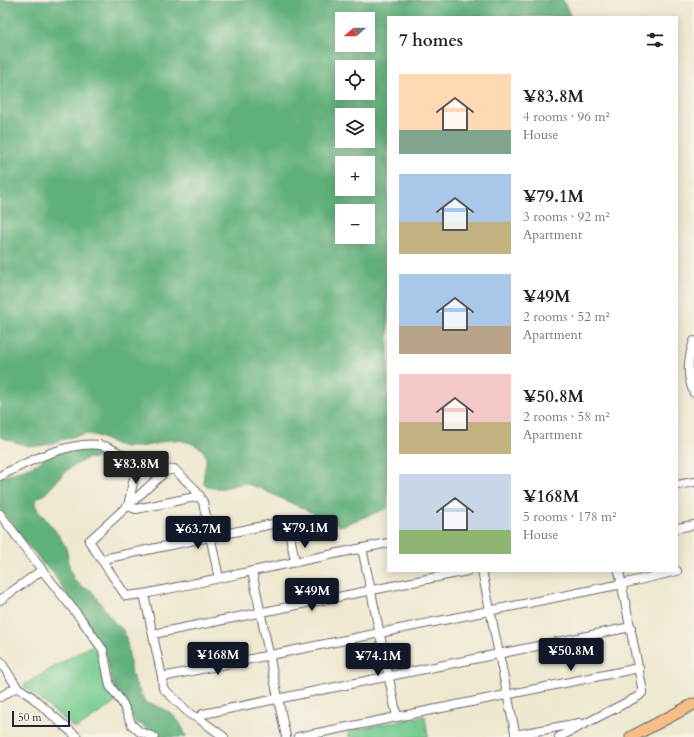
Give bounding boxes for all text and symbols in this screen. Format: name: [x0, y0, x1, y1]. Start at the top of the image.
north arrow: [335, 12, 375, 52]
map controls: [335, 12, 375, 244]
text: 7 homes: [399, 29, 463, 52]
icon: filters: [644, 29, 666, 51]
button: locate: [335, 60, 375, 100]
text: ¥83.8M: [523, 85, 584, 108]
icon: home: [431, 90, 479, 138]
button: layers: [335, 108, 375, 148]
text: 4 rooms · 96 m²: [523, 108, 610, 126]
text: House: [523, 126, 558, 144]
button: +: [335, 156, 375, 196]
text: ¥79.1M: [523, 185, 584, 208]
icon: home: [431, 190, 479, 238]
button: −: [335, 204, 375, 244]
text: 3 rooms · 92 m²: [523, 208, 610, 226]
text: Apartment: [523, 226, 582, 244]
text: ¥49M: [523, 285, 570, 308]
icon: home: [431, 290, 479, 338]
text: 2 rooms · 52 m²: [523, 308, 610, 326]
text: Apartment: [523, 326, 582, 344]
text: ¥50.8M: [523, 385, 584, 408]
icon: home: [431, 390, 479, 438]
text: 2 rooms · 58 m²: [523, 408, 610, 426]
text: Apartment: [523, 426, 582, 444]
pin: ¥83.8M: [103, 451, 169, 485]
text: ¥83.8M: [113, 455, 159, 473]
text: ¥168M: [523, 485, 579, 508]
icon: home: [431, 490, 479, 538]
text: 5 rooms · 178 m²: [523, 508, 616, 526]
pin: ¥79.1M: [272, 515, 338, 549]
pin: ¥63.7M: [165, 516, 231, 550]
text: ¥79.1M: [282, 519, 328, 537]
text: ¥63.7M: [175, 520, 221, 538]
text: House: [523, 526, 558, 544]
pin: ¥49M: [288, 578, 336, 612]
text: ¥49M: [294, 582, 330, 600]
pin: ¥50.8M: [538, 638, 604, 672]
pin: ¥168M: [190, 642, 246, 676]
text: ¥50.8M: [548, 642, 594, 660]
pin: ¥74.1M: [345, 643, 411, 677]
text: ¥168M: [197, 646, 239, 664]
text: ¥74.1M: [355, 647, 401, 665]
scale bar: [12, 709, 70, 728]
text: 50 m: [18, 710, 42, 725]

